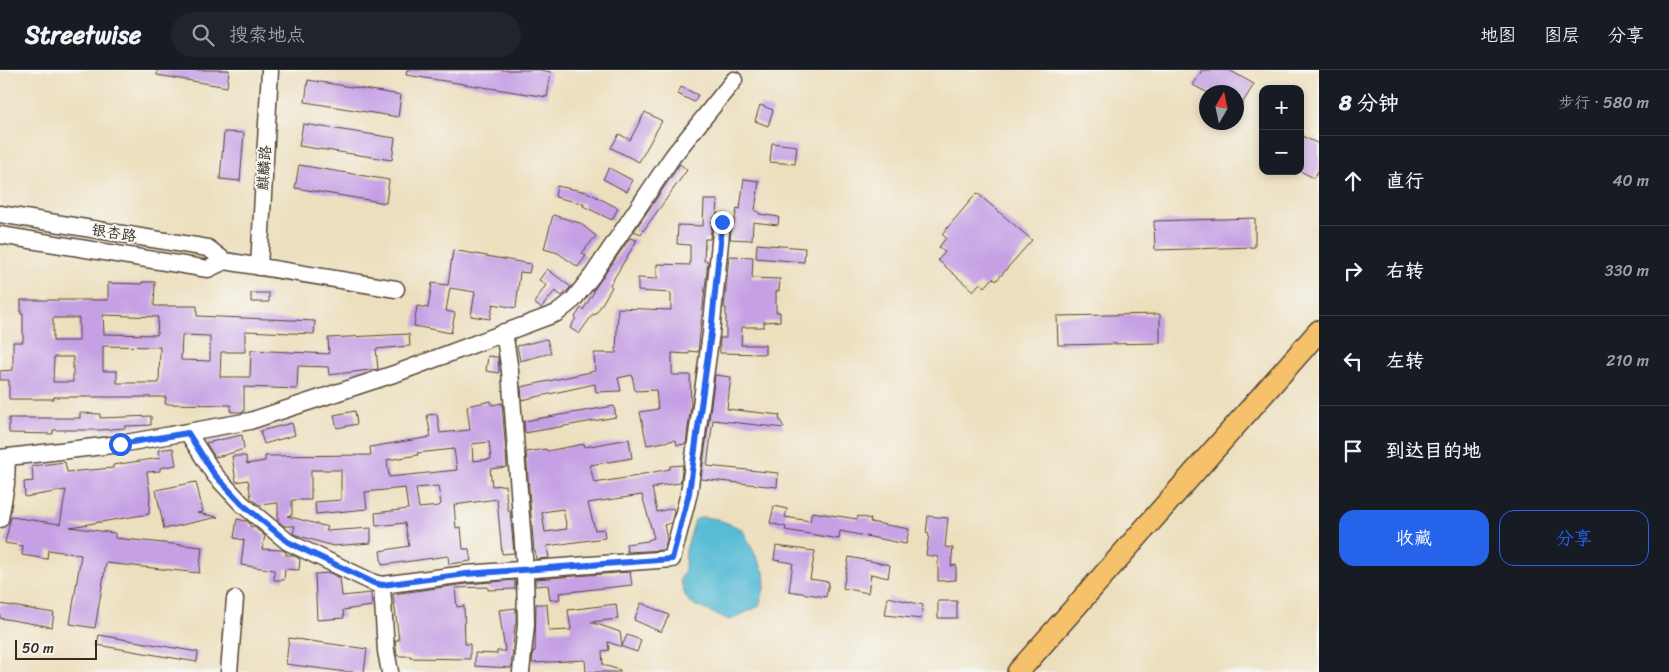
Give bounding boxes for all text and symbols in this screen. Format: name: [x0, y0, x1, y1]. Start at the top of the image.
search box: [171, 12, 521, 57]
text: Streetwise: [25, 14, 141, 56]
text: 搜索地点: [229, 18, 305, 51]
text: 地图: [1480, 19, 1516, 51]
text: 图层: [1544, 19, 1580, 51]
text: 分享: [1608, 19, 1644, 51]
icon: search: [189, 21, 217, 49]
text: 8 分钟: [1339, 84, 1399, 122]
north arrow: [1199, 85, 1244, 130]
map controls: [1259, 85, 1304, 175]
button: +: [1259, 85, 1304, 130]
text: 步行 · 580 m: [1558, 88, 1649, 117]
button: −: [1259, 130, 1304, 175]
street label: 麒麟路: [249, 145, 279, 191]
text: 直行: [1386, 164, 1424, 197]
text: 40 m: [1612, 166, 1649, 195]
icon: ahead: [1339, 167, 1367, 195]
route end: [711, 211, 734, 234]
street label: 银杏路: [90, 217, 138, 249]
text: 右转: [1386, 254, 1424, 287]
text: 330 m: [1605, 256, 1649, 285]
icon: right: [1339, 257, 1367, 285]
text: 左转: [1386, 344, 1424, 377]
text: 210 m: [1606, 346, 1649, 375]
icon: left: [1339, 347, 1367, 375]
route start: [109, 433, 132, 456]
text: 到达目的地: [1386, 434, 1481, 467]
icon: arrive: [1339, 437, 1367, 465]
button: 收藏: [1339, 510, 1489, 566]
button: 分享: [1499, 510, 1649, 566]
text: 50 m: [22, 636, 54, 661]
scale bar: [15, 637, 98, 660]

